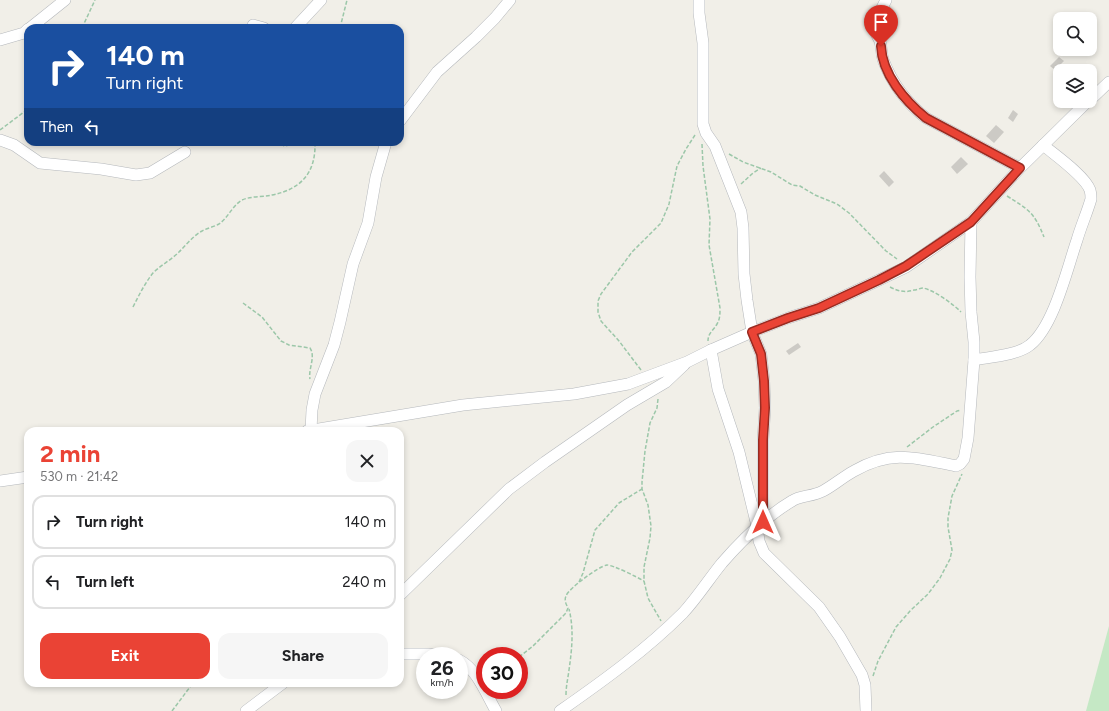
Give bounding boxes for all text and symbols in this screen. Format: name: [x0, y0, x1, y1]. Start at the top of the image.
pin: [864, 5, 898, 46]
icon: arrive: [870, 11, 892, 33]
map controls: [1053, 12, 1097, 108]
button: search: [1053, 12, 1097, 56]
text: 140 m: [106, 38, 185, 72]
icon: right: [40, 40, 92, 92]
button: layers: [1053, 64, 1097, 108]
text: Turn right: [106, 72, 183, 94]
icon: left: [81, 116, 103, 138]
text: Then: [40, 118, 73, 136]
text: 2 min: [40, 439, 100, 468]
button: close: [346, 440, 388, 482]
text: 530 m · 21:42: [40, 469, 118, 484]
position arrow: [742, 501, 784, 543]
icon: right: [42, 511, 64, 533]
text: Turn right: [76, 513, 144, 531]
text: 140 m: [344, 513, 386, 531]
icon: left: [42, 571, 64, 593]
text: Turn left: [76, 573, 134, 591]
text: 240 m: [342, 573, 386, 591]
button: Exit: [40, 633, 210, 679]
button: Share: [218, 633, 388, 679]
speed limit sign: 30: [476, 647, 528, 699]
text: 26: [430, 656, 454, 680]
text: km/h: [431, 676, 453, 689]

